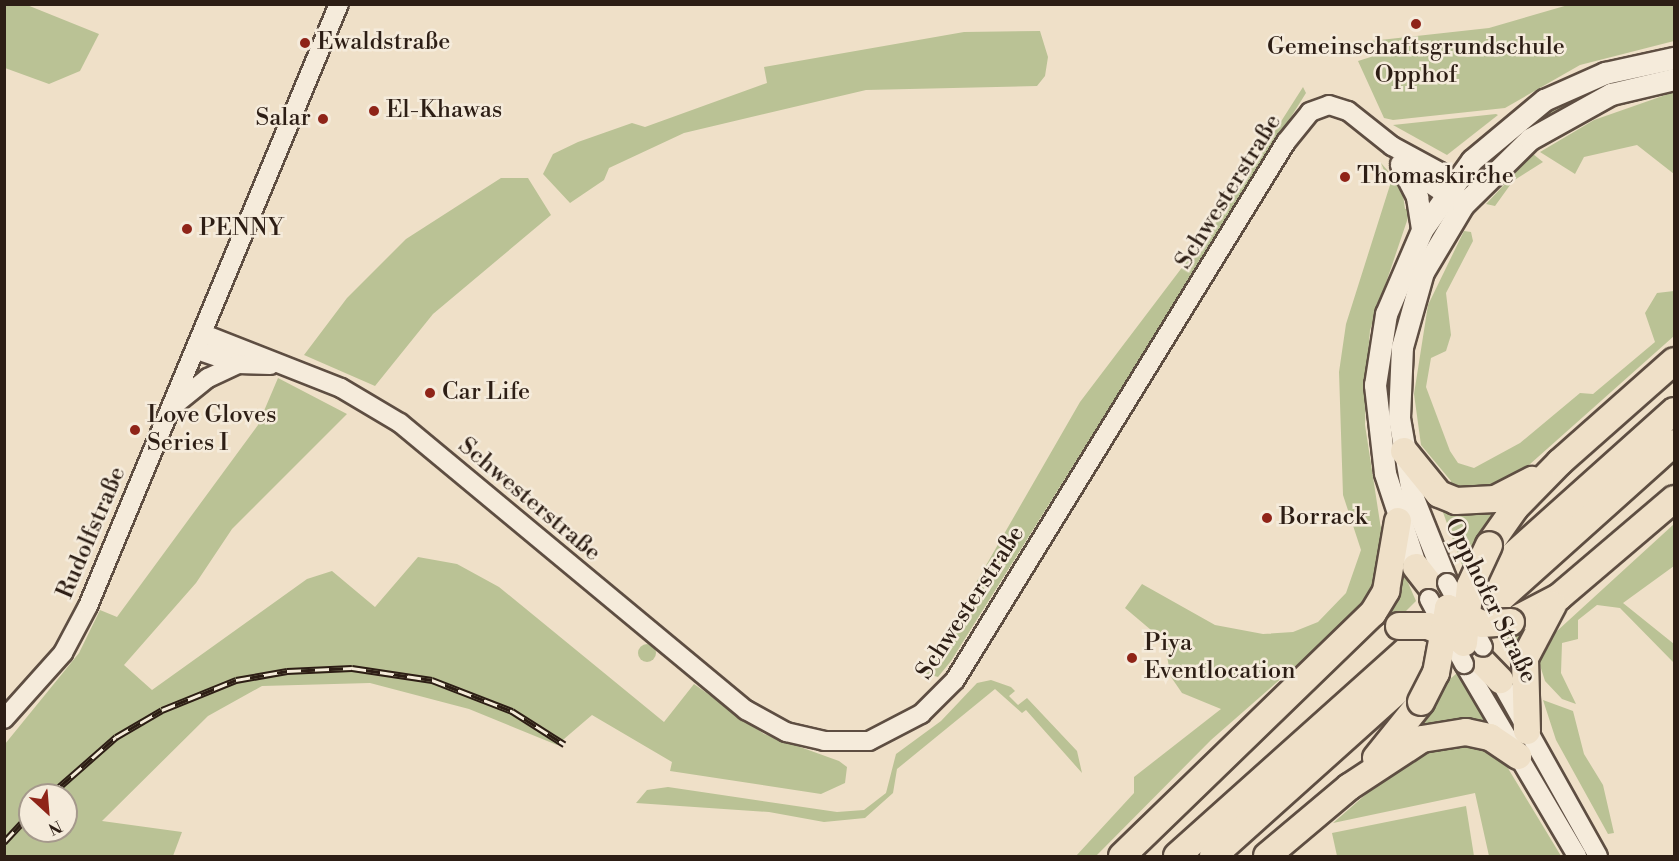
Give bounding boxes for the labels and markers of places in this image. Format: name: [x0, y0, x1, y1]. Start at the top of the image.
marker: Gemeinschaftsgrundschule Opphof: [1409, 17, 1423, 31]
place label: Ewaldstraße: [317, 29, 450, 57]
place label: Gemeinschaftsgrundschule Opphof: [1267, 34, 1565, 90]
marker: Ewaldstraße: [298, 36, 312, 50]
place label: El-Khawas: [386, 97, 502, 125]
marker: El-Khawas: [367, 104, 381, 118]
place label: Salar: [255, 105, 311, 133]
marker: Salar: [316, 112, 330, 126]
place label: Thomaskirche: [1357, 163, 1514, 191]
marker: Thomaskirche: [1338, 170, 1352, 184]
place label: PENNY: [199, 215, 283, 243]
marker: PENNY: [180, 222, 194, 236]
place label: Car Life: [442, 379, 530, 407]
marker: Car Life: [423, 386, 437, 400]
place label: Love Gloves Series I: [147, 402, 277, 458]
marker: Love Gloves Series I: [128, 423, 142, 437]
place label: Borrack: [1279, 504, 1367, 532]
marker: Borrack: [1260, 511, 1274, 525]
place label: Piya Eventlocation: [1144, 630, 1296, 686]
marker: Piya Eventlocation: [1125, 651, 1139, 665]

